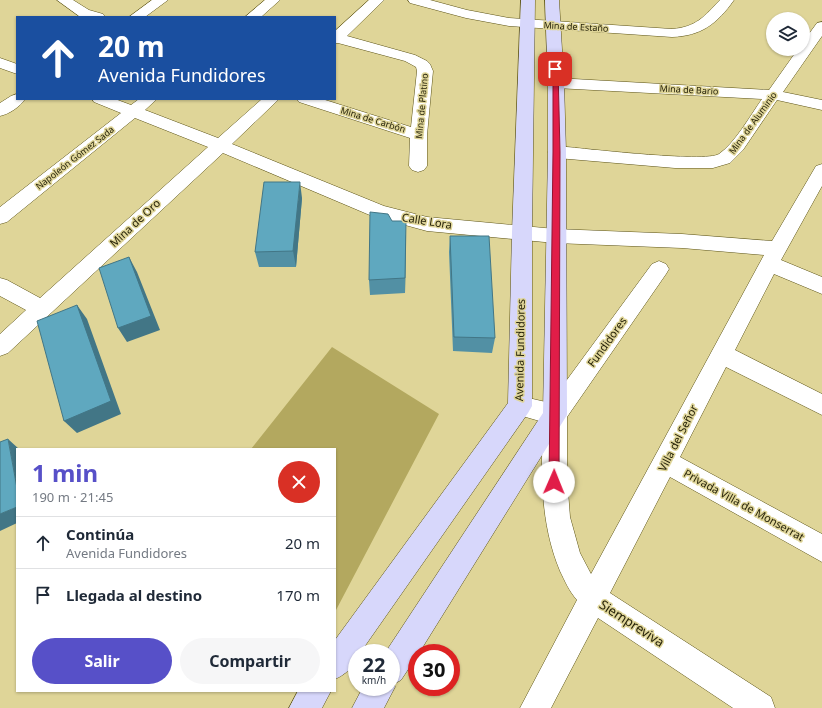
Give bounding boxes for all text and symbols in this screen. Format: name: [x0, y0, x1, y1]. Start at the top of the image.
map controls: [766, 12, 810, 56]
button: layers: [766, 12, 810, 56]
street label: Mina de Estaño: [543, 18, 609, 35]
text: 20 m: [98, 27, 165, 65]
icon: ahead: [32, 32, 84, 84]
pin: [538, 52, 572, 86]
icon: arrive: [544, 58, 566, 80]
text: Avenida Fundidores: [98, 63, 266, 87]
street label: Mina de Platino: [412, 73, 431, 139]
street label: Mina de Bario: [659, 81, 719, 98]
street label: Mina de Aluminio: [726, 89, 780, 156]
street label: Mina de Carbón: [339, 103, 407, 136]
street label: Napoleón Gómez Sada: [33, 123, 117, 192]
street label: Mina de Oro: [106, 195, 163, 250]
street label: Calle Lora: [401, 209, 453, 232]
street label: Avenida Fundidores: [511, 299, 528, 401]
street label: Fundidores: [583, 314, 630, 370]
street label: Villa del Señor: [654, 401, 701, 474]
text: 1 min: [32, 456, 98, 489]
button: close: [278, 461, 320, 503]
position arrow: [533, 461, 575, 503]
street label: Privada Villa de Monserrat: [681, 465, 807, 544]
text: 190 m · 21:45: [32, 488, 113, 506]
text: Continúa: [66, 524, 134, 544]
icon: ahead: [32, 532, 54, 554]
text: 20 m: [285, 533, 320, 553]
text: Avenida Fundidores: [66, 544, 187, 562]
icon: arrive: [32, 584, 54, 606]
text: Llegada al destino: [66, 585, 202, 605]
text: 170 m: [276, 585, 320, 605]
street label: Siempreviva: [596, 595, 668, 651]
button: Salir: [32, 638, 172, 684]
button: Compartir: [180, 638, 320, 684]
speed limit sign: 30: [408, 644, 460, 696]
text: 22: [363, 651, 385, 678]
text: km/h: [362, 673, 386, 687]

